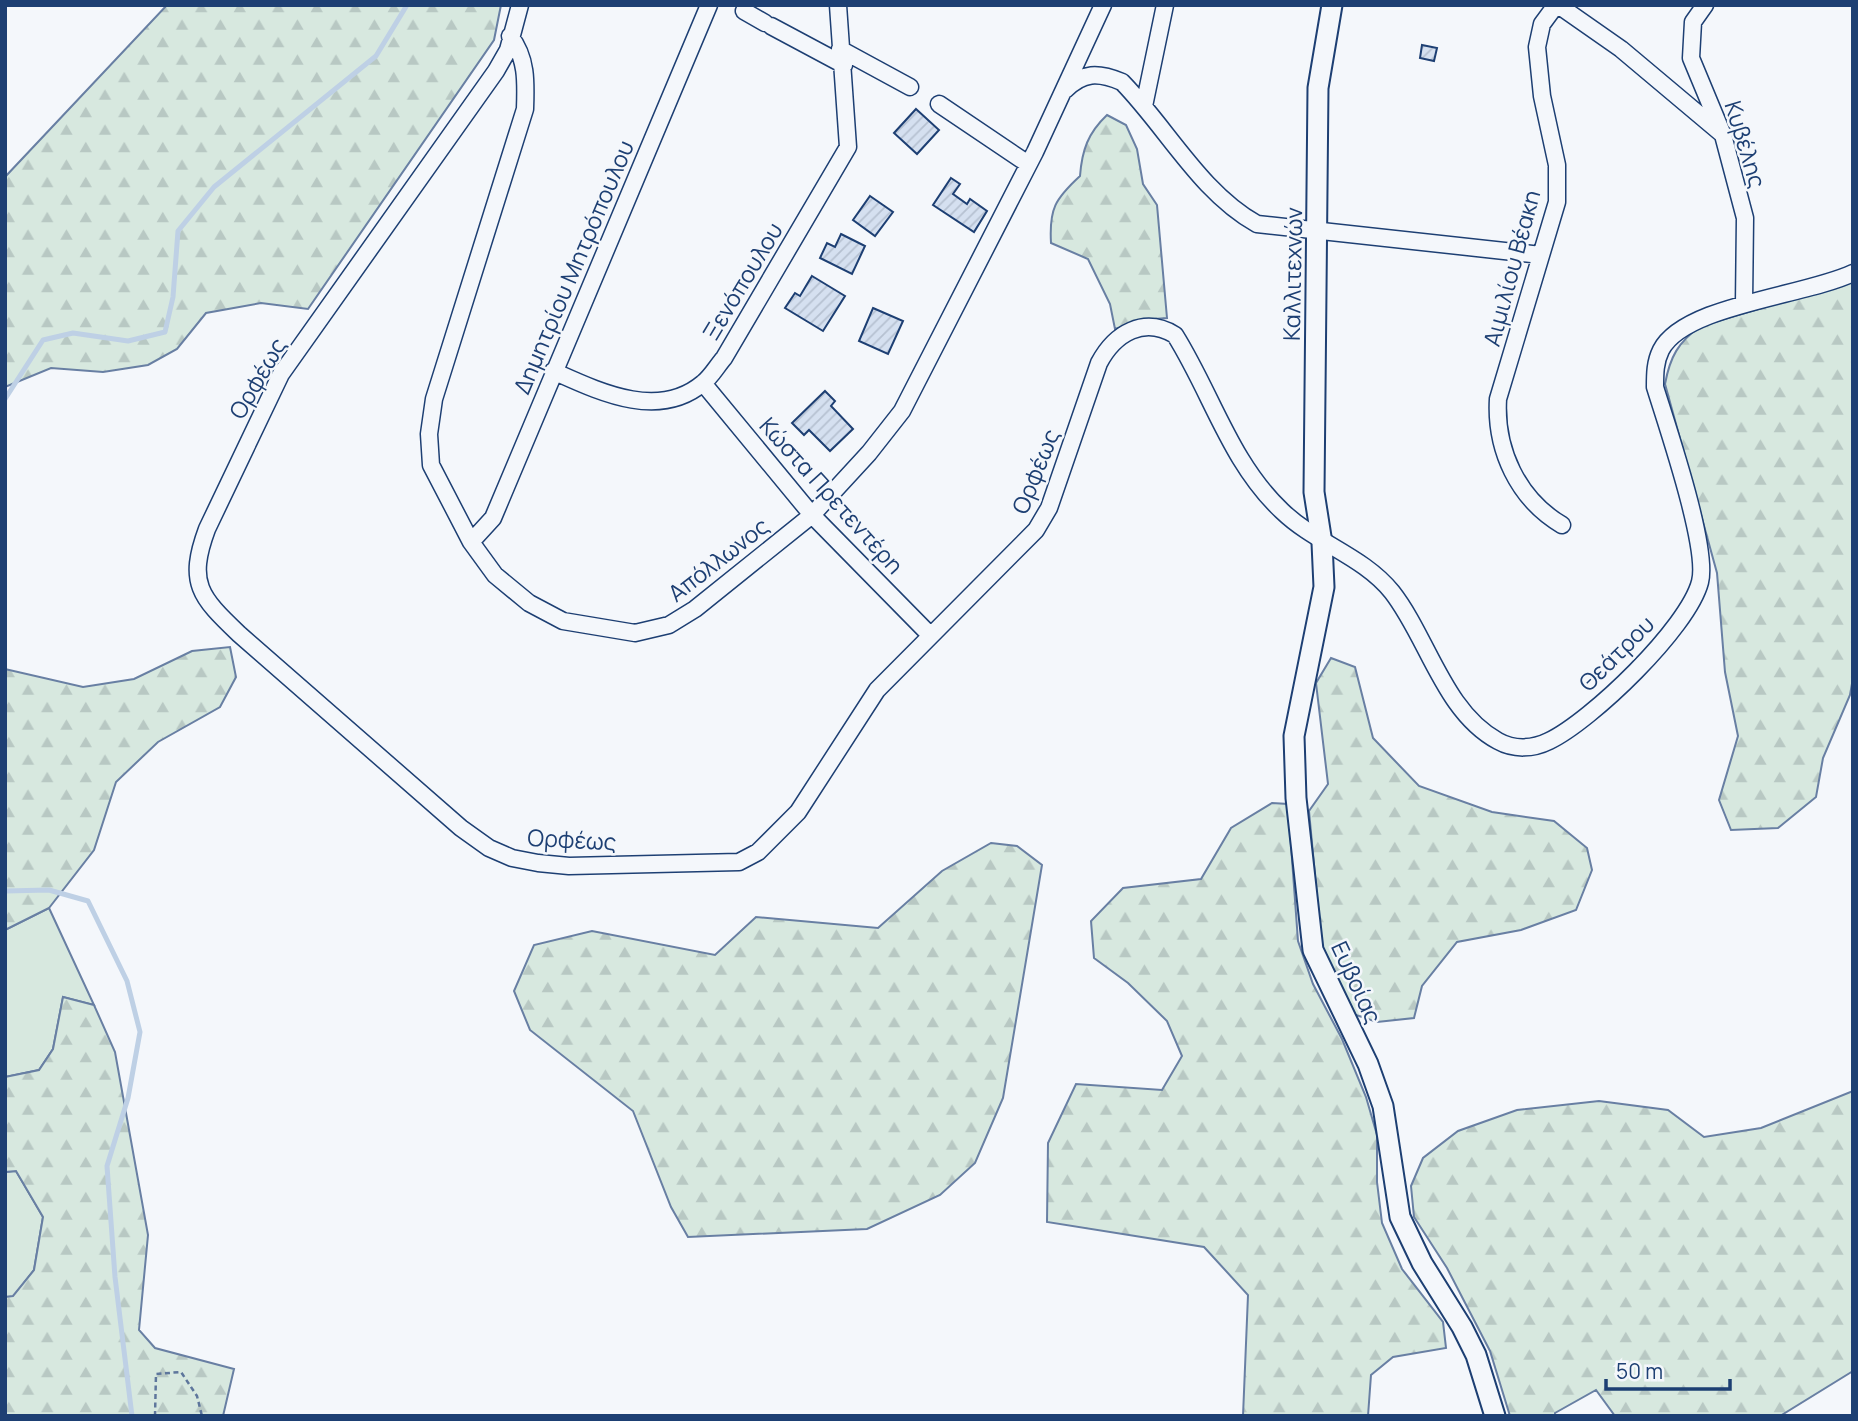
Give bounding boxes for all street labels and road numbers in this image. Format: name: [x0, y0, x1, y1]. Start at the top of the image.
street label: Κυβέλης: [1718, 97, 1774, 191]
street label: Δημητρίου Μητρόπουλου: [505, 135, 641, 399]
street label: Αιμιλίου Βέακη: [1475, 186, 1547, 350]
street label: Καλλιτεχνών: [1275, 207, 1309, 341]
street label: Ξενόπουλου: [694, 216, 790, 346]
street label: Ορφέως: [221, 331, 293, 425]
street label: Κώστα Πρετεντέρη: [753, 410, 911, 580]
street label: Ορφέως: [1003, 424, 1067, 518]
street label: Απόλλωνος: [661, 510, 775, 608]
street label: Θεάτρου: [1571, 608, 1661, 698]
street label: Ορφέως: [527, 821, 617, 857]
street label: Ευβοίας: [1324, 936, 1390, 1028]

